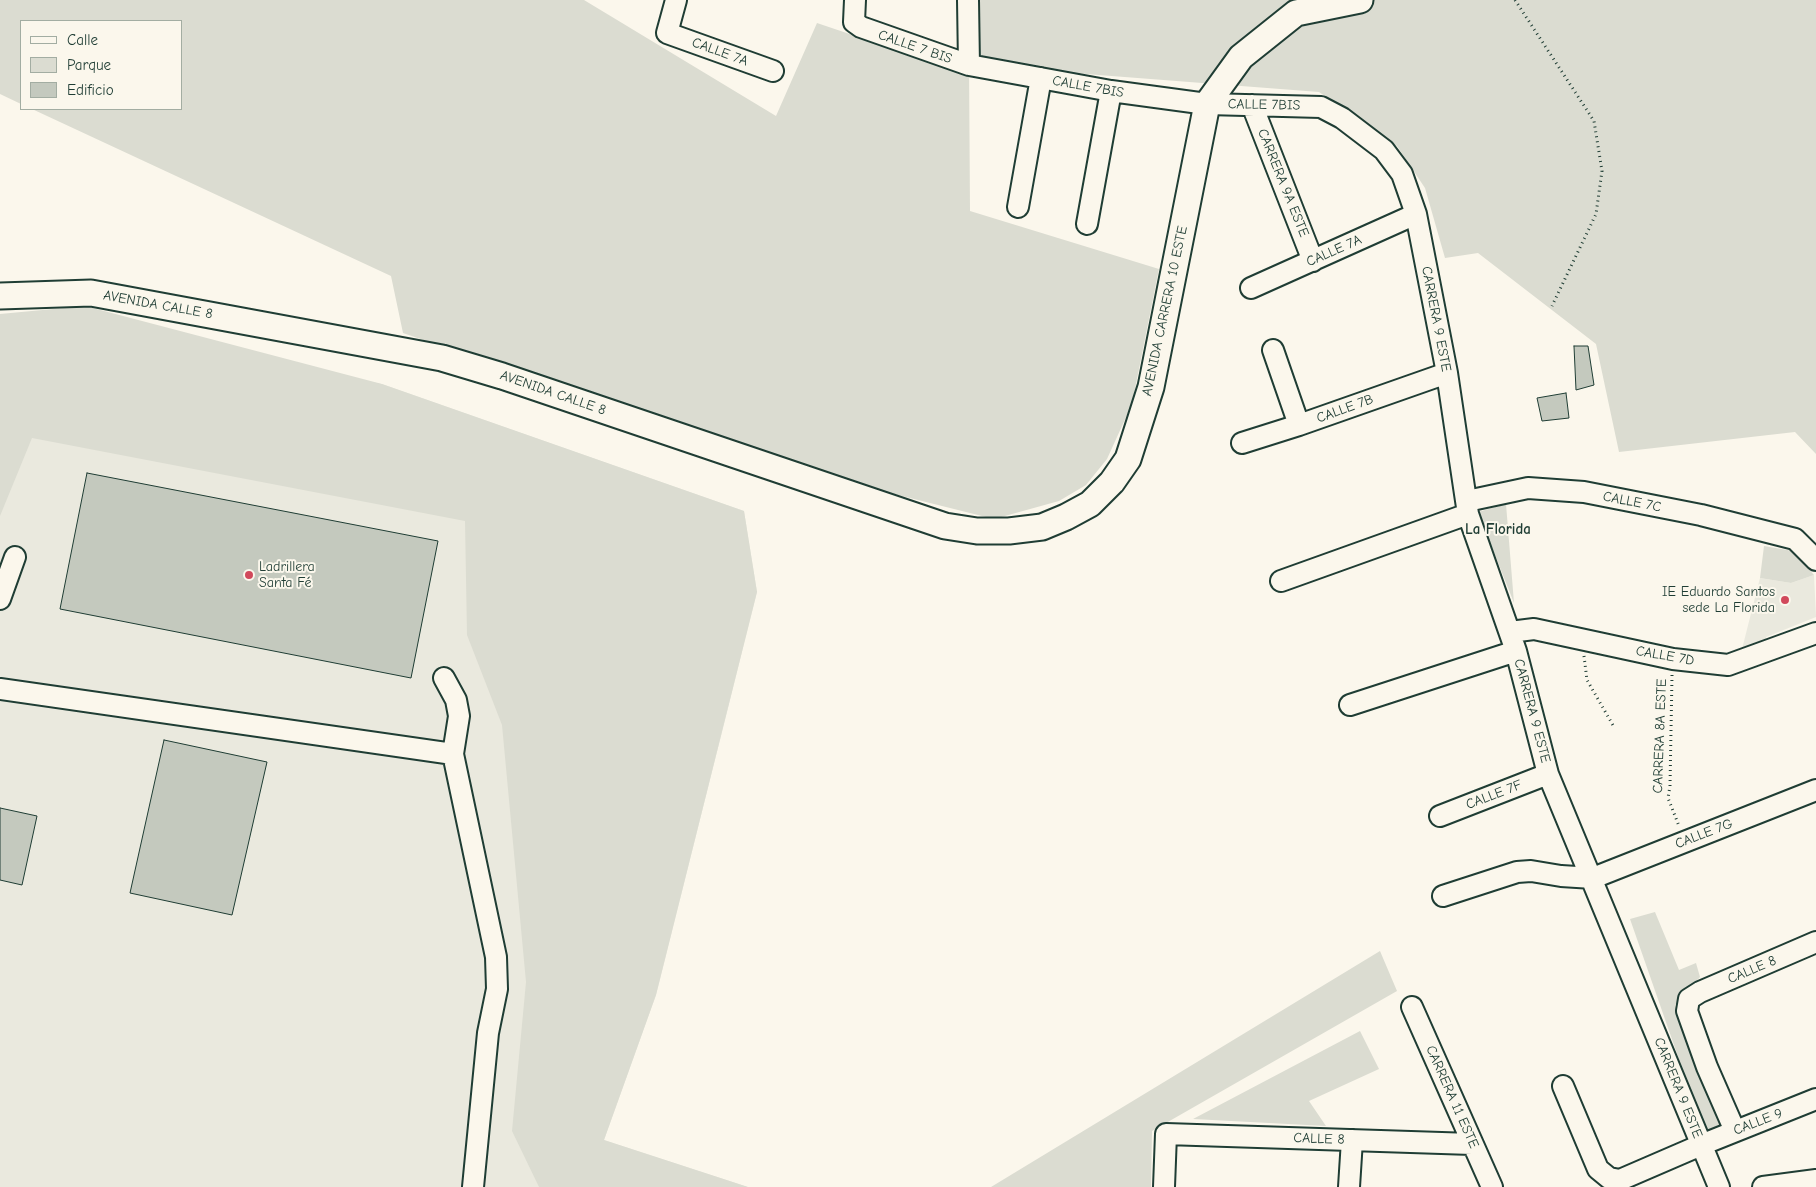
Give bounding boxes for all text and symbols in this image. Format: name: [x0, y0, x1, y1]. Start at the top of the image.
legend: [20, 20, 182, 110]
street label: CALLE 7 BIS: [876, 27, 954, 67]
text: Calle: [67, 31, 98, 49]
street label: CALLE 7A: [690, 34, 750, 70]
text: Parque: [67, 56, 111, 74]
street label: CALLE 7BIS: [1051, 72, 1125, 102]
text: Edificio: [67, 81, 114, 99]
street label: CALLE 7BIS: [1228, 96, 1300, 114]
street label: CARRERA 9A ESTE: [1254, 126, 1312, 240]
street label: AVENIDA CARRERA 10 ESTE: [1139, 224, 1191, 398]
street label: CALLE 7A: [1304, 231, 1364, 271]
street label: CARRERA 9 ESTE: [1418, 265, 1454, 373]
street label: AVENIDA CALLE 8: [102, 287, 214, 323]
street label: AVENIDA CALLE 8: [498, 367, 608, 419]
street label: CALLE 7B: [1314, 391, 1376, 427]
street label: CALLE 7C: [1601, 488, 1663, 516]
district label: La Florida: [1465, 521, 1531, 539]
place label: Ladrillera Santa Fé: [259, 559, 315, 592]
marker: Ladrillera Santa Fé: [243, 569, 255, 581]
place label: IE Eduardo Santos sede La Florida: [1662, 584, 1775, 616]
marker: IE Eduardo Santos sede La Florida: [1779, 594, 1791, 606]
street label: CALLE 7D: [1634, 643, 1696, 669]
street label: CARRERA 9 ESTE: [1510, 657, 1554, 765]
street label: CARRERA 8A ESTE: [1650, 678, 1670, 794]
street label: CALLE 7F: [1464, 777, 1524, 813]
street label: CALLE 7G: [1673, 815, 1735, 853]
street label: CALLE 8: [1725, 952, 1779, 988]
street label: CARRERA 9 ESTE: [1650, 1035, 1706, 1141]
street label: CARRERA 11 ESTE: [1422, 1043, 1482, 1151]
street label: CALLE 9: [1731, 1105, 1785, 1139]
street label: CALLE 8: [1293, 1130, 1345, 1148]

